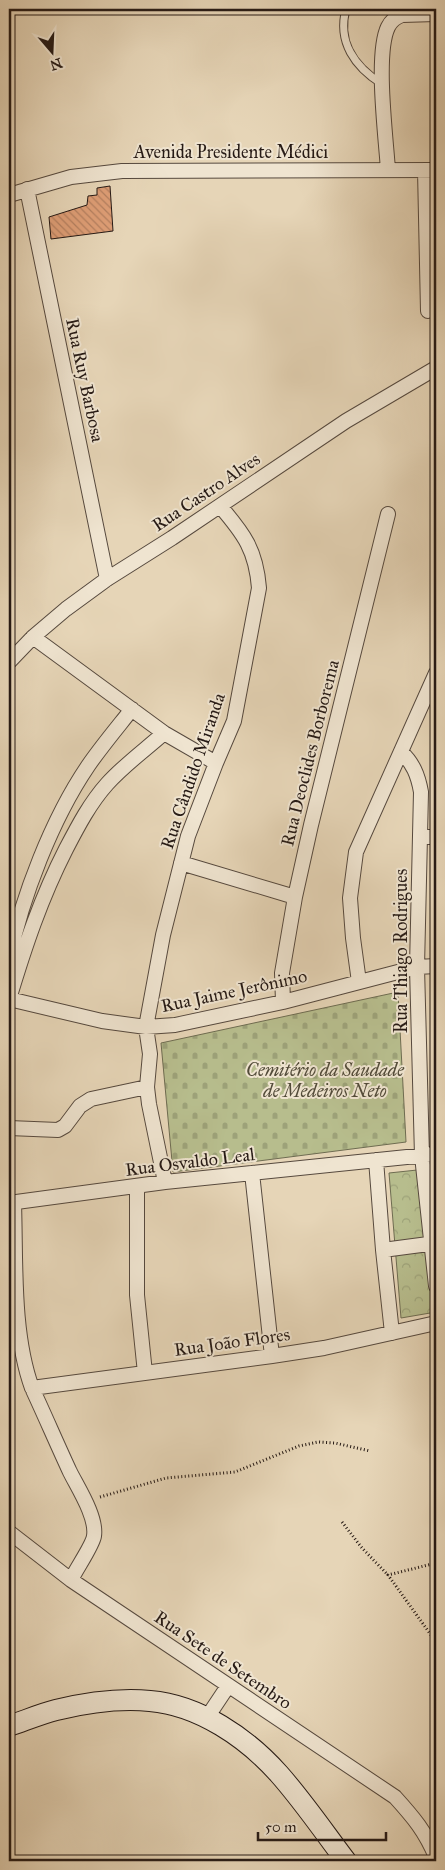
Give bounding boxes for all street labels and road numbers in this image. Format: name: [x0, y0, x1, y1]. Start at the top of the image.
street label: Avenida Presidente Médici: [133, 141, 328, 163]
street label: Rua Ruy Barbosa: [61, 316, 109, 444]
street label: Rua Castro Alves: [148, 448, 264, 536]
street label: Rua Deoclides Borborema: [276, 657, 344, 848]
street label: Rua Cândido Miranda: [156, 690, 230, 852]
street label: Rua Thiago Rodrigues: [390, 869, 413, 1033]
street label: Rua Jaime Jerônimo: [159, 965, 309, 1018]
street label: Rua Osvaldo Leal: [124, 1143, 256, 1181]
street label: Rua João Flores: [173, 1323, 291, 1362]
street label: Rua Sete de Setembro: [150, 1606, 296, 1714]

